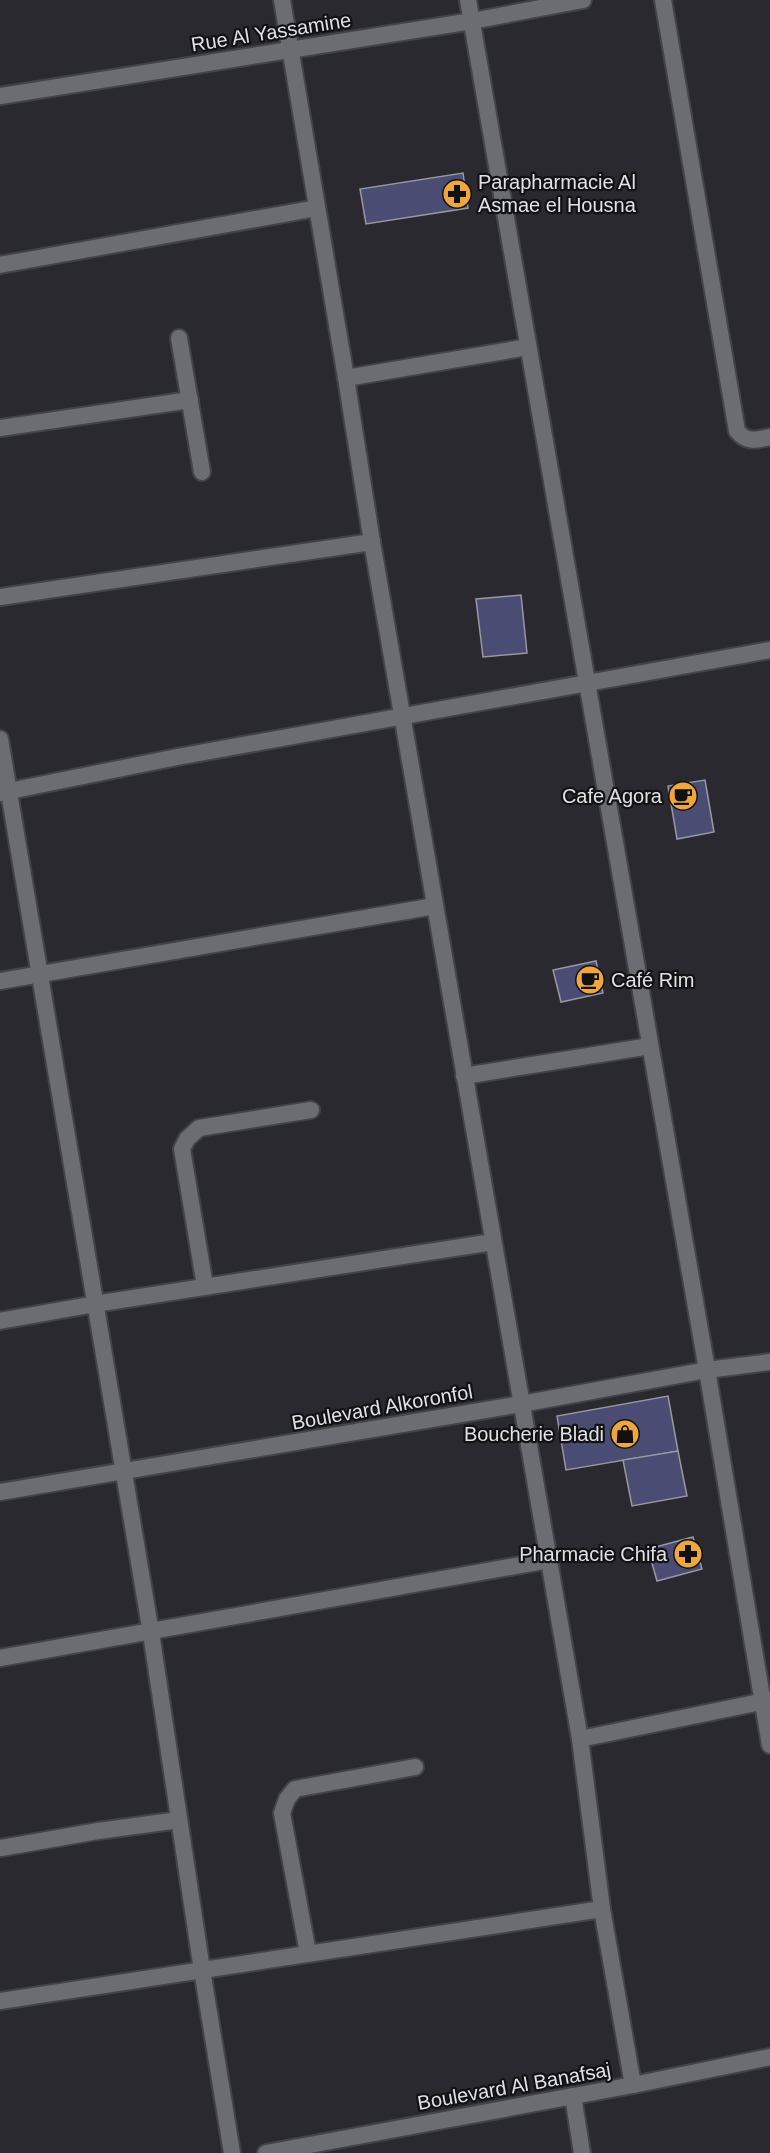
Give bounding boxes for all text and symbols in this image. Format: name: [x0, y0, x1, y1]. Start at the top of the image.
street label: Rue Al Yassamine: [189, 8, 353, 56]
place label: Parapharmacie Al Asmae el Housna: [478, 171, 637, 216]
pharmacy icon: Parapharmacie Al Asmae el Housna: [441, 178, 473, 210]
cafe icon: Cafe Agora: [667, 780, 699, 812]
place label: Cafe Agora: [562, 785, 663, 807]
cafe icon: Café Rim: [574, 964, 606, 996]
place label: Café Rim: [611, 969, 694, 991]
street label: Boulevard Alkoronfol: [290, 1380, 474, 1434]
shop icon: Boucherie Bladi: [609, 1418, 641, 1450]
place label: Boucherie Bladi: [464, 1423, 604, 1445]
pharmacy icon: Pharmacie Chifa: [672, 1538, 704, 1570]
place label: Pharmacie Chifa: [519, 1543, 668, 1565]
street label: Boulevard Al Banafsaj: [416, 2058, 612, 2114]

